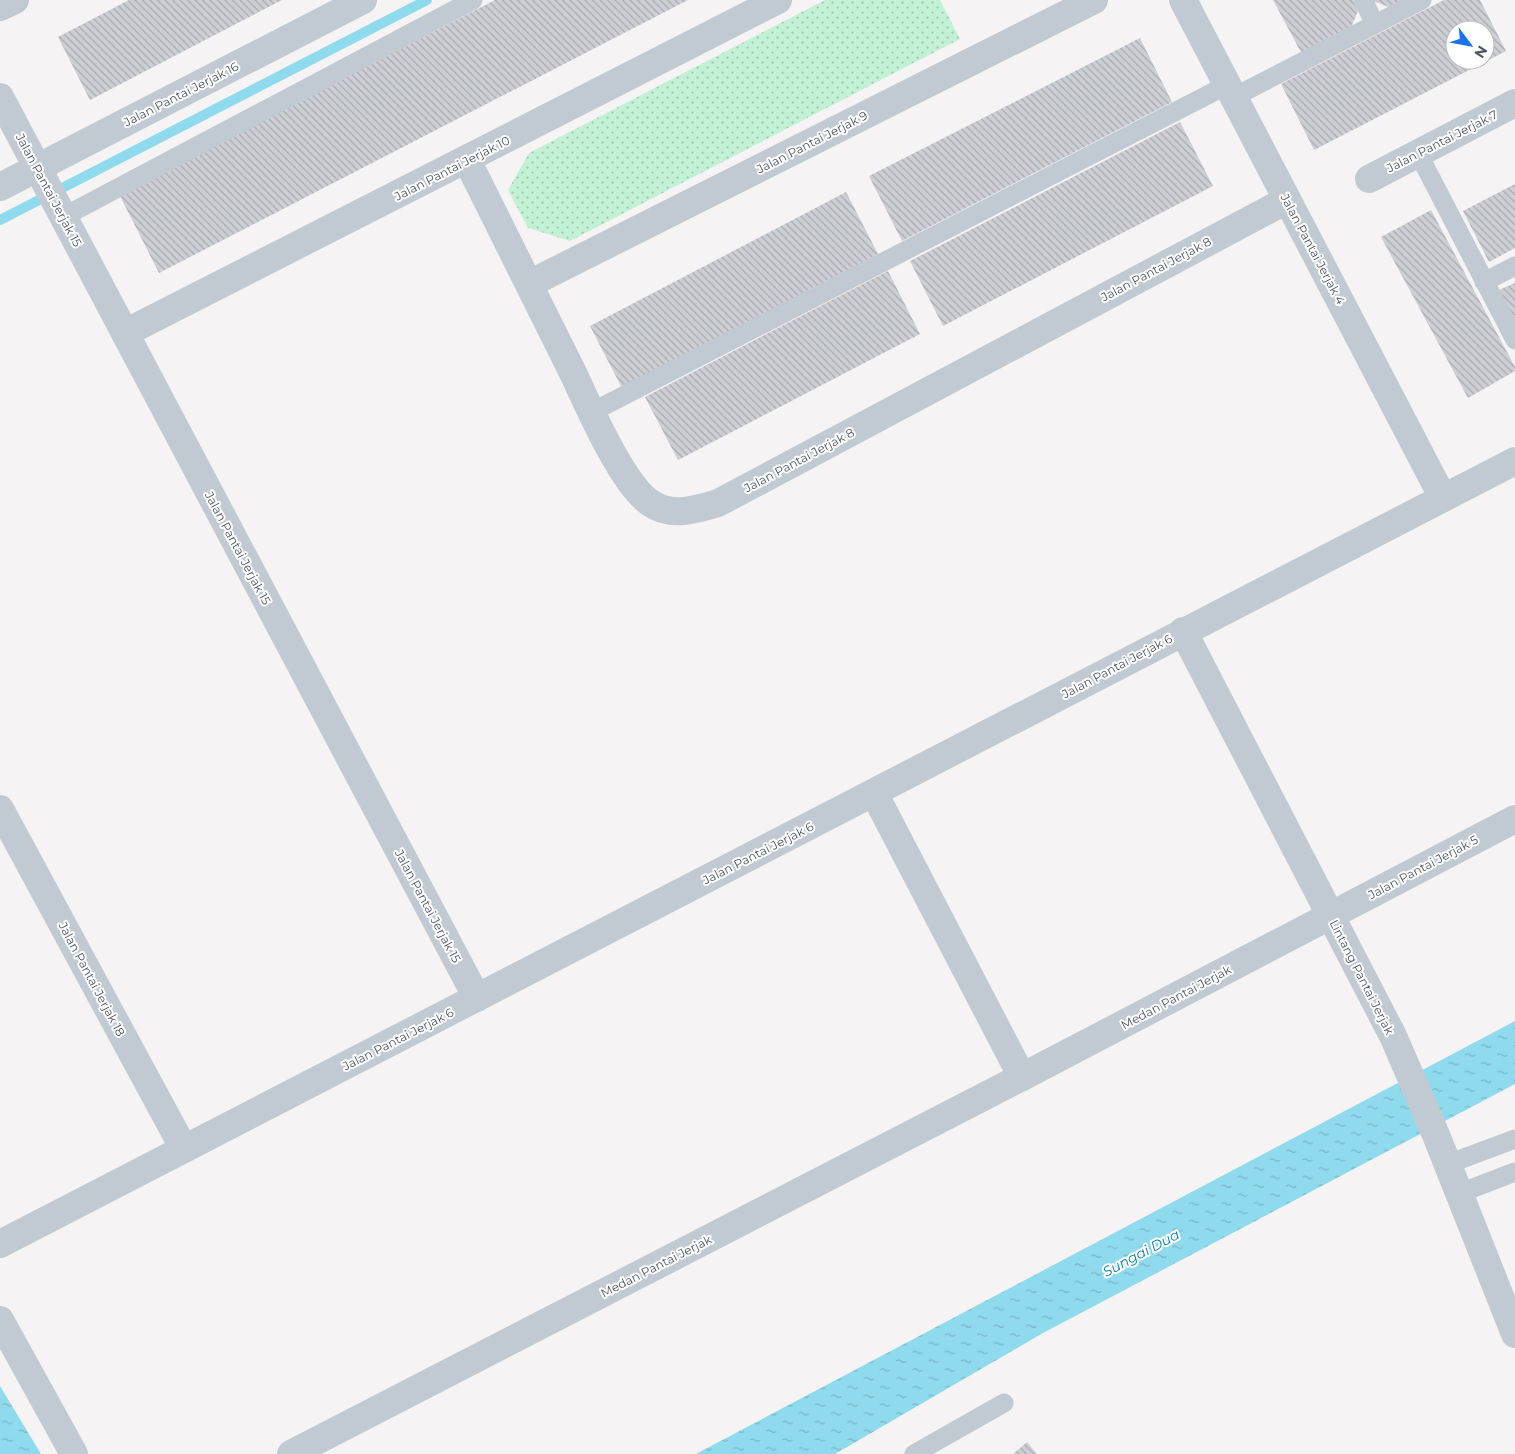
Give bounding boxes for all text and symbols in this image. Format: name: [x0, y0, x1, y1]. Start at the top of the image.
north arrow: [1445, 20, 1495, 70]
text: N: [1470, 42, 1492, 61]
street label: Jalan Pantai Jerjak 16: [120, 59, 241, 130]
street label: Jalan Pantai Jerjak 7: [1383, 107, 1500, 176]
street label: Jalan Pantai Jerjak 9: [753, 108, 870, 177]
street label: Jalan Pantai Jerjak 15: [12, 130, 85, 249]
street label: Jalan Pantai Jerjak 10: [391, 132, 512, 204]
street label: Jalan Pantai Jerjak 4: [1277, 190, 1349, 307]
street label: Jalan Pantai Jerjak 8: [1097, 233, 1214, 305]
street label: Jalan Pantai Jerjak 8: [740, 424, 857, 496]
street label: Jalan Pantai Jerjak 15: [201, 488, 274, 607]
street label: Jalan Pantai Jerjak 6: [1059, 631, 1175, 702]
street label: Jalan Pantai Jerjak 6: [699, 819, 816, 888]
street label: Jalan Pantai Jerjak 5: [1365, 832, 1481, 903]
street label: Jalan Pantai Jerjak 15: [391, 846, 464, 965]
street label: Lintang Pantai Jerjak: [1327, 917, 1398, 1038]
street label: Jalan Pantai Jerjak 18: [55, 918, 129, 1039]
street label: Medan Pantai Jerjak: [1118, 961, 1234, 1032]
street label: Jalan Pantai Jerjak 6: [339, 1005, 456, 1074]
water label: Sungai Dua: [1099, 1225, 1183, 1281]
street label: Medan Pantai Jerjak: [598, 1231, 715, 1300]

